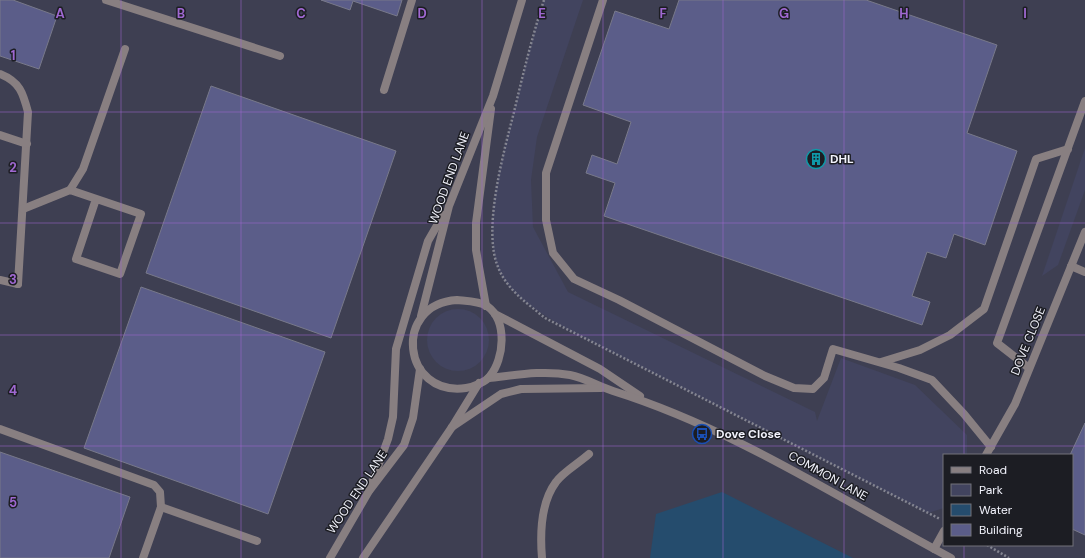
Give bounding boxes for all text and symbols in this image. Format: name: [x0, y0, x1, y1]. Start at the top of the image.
text: A: [55, 5, 65, 22]
text: B: [177, 5, 185, 22]
text: C: [296, 5, 306, 22]
text: D: [417, 5, 427, 22]
text: E: [538, 5, 546, 22]
text: F: [659, 5, 667, 22]
text: G: [779, 5, 789, 22]
text: H: [899, 5, 909, 22]
text: I: [1023, 5, 1027, 22]
text: 1: [11, 47, 15, 64]
street label: WOOD END LANE: [425, 129, 473, 226]
building icon: DHL: [805, 148, 827, 170]
place label: DHL: [830, 151, 854, 167]
text: 2: [9, 159, 17, 176]
text: 3: [9, 271, 17, 288]
street label: DOVE CLOSE: [1007, 304, 1049, 378]
text: 4: [9, 382, 17, 399]
bus stop icon: Dove Close: [691, 423, 713, 445]
place label: Dove Close: [716, 426, 781, 442]
street label: WOOD END LANE: [323, 447, 391, 537]
street label: COMMON LANE: [786, 448, 871, 504]
legend: [943, 454, 1073, 546]
text: Road: [979, 462, 1007, 478]
text: Park: [979, 482, 1003, 498]
text: 5: [9, 494, 17, 511]
text: Water: [979, 502, 1013, 518]
text: Building: [979, 522, 1023, 538]

